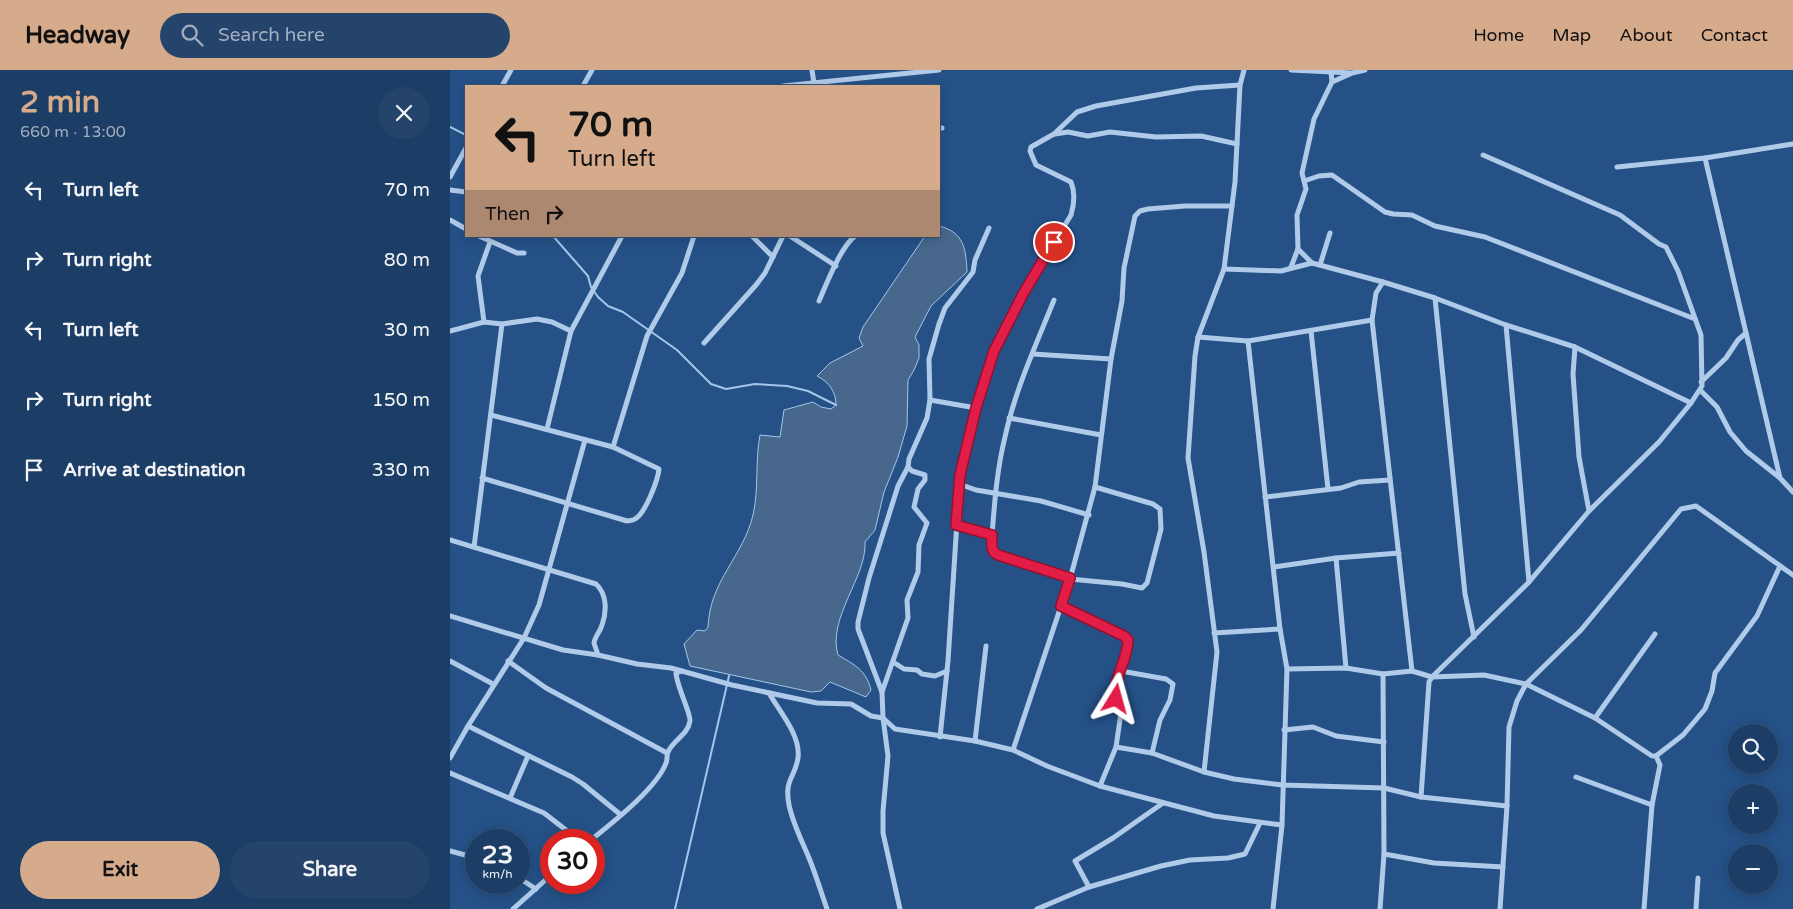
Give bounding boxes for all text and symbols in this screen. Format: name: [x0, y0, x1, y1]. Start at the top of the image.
search box: [160, 13, 510, 58]
text: Headway: [25, 21, 130, 50]
icon: search: [178, 21, 206, 49]
text: Search here: [218, 24, 325, 46]
text: Home: [1473, 24, 1524, 46]
text: Map: [1552, 24, 1591, 46]
text: About: [1619, 24, 1673, 46]
text: Contact: [1701, 24, 1768, 46]
text: 2 min: [20, 84, 100, 121]
button: close: [378, 87, 430, 139]
text: 70 m: [568, 104, 653, 146]
icon: left: [485, 105, 550, 170]
text: 660 m · 13:00: [20, 122, 126, 142]
text: Turn left: [568, 146, 656, 172]
icon: left: [20, 176, 48, 204]
text: Turn left: [63, 179, 139, 201]
text: 70 m: [384, 179, 430, 201]
icon: right: [540, 200, 568, 228]
text: Then: [485, 203, 530, 225]
pin: [1033, 221, 1075, 263]
icon: arrive: [1040, 228, 1068, 256]
icon: right: [20, 246, 48, 274]
text: Turn right: [63, 249, 151, 271]
text: 80 m: [384, 249, 430, 271]
icon: left: [20, 316, 48, 344]
text: Turn left: [63, 319, 139, 341]
text: 30 m: [384, 319, 430, 341]
icon: right: [20, 386, 48, 414]
text: Turn right: [63, 389, 151, 411]
text: 150 m: [372, 389, 430, 411]
icon: arrive: [20, 456, 48, 484]
text: Arrive at destination: [63, 459, 246, 481]
text: 330 m: [372, 459, 430, 481]
position arrow: [1089, 672, 1141, 724]
map controls: [1728, 724, 1778, 894]
button: search: [1728, 724, 1778, 774]
button: +: [1728, 784, 1778, 834]
speed limit sign: 30: [540, 829, 605, 894]
text: 23: [482, 840, 513, 870]
button: Exit: [20, 841, 220, 899]
button: Share: [230, 841, 430, 899]
button: −: [1728, 844, 1778, 894]
text: km/h: [482, 867, 513, 881]

